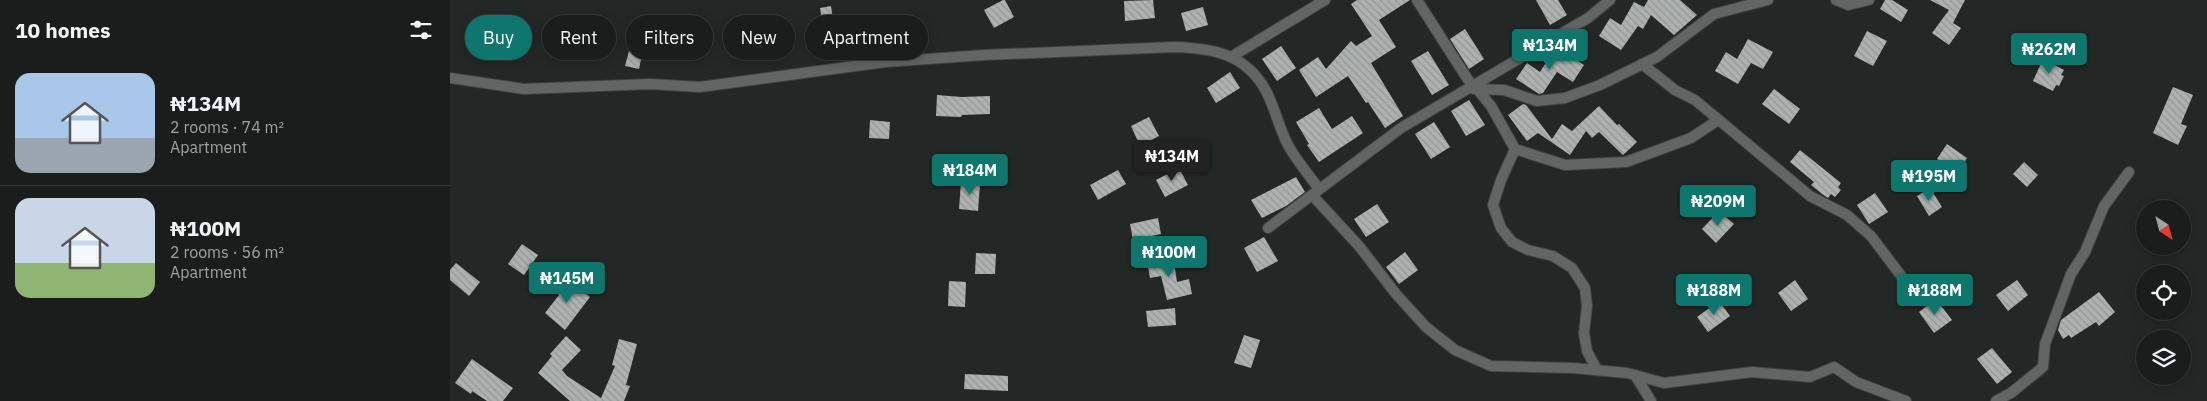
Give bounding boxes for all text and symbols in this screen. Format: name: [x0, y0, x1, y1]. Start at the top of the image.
chip: Buy: [465, 15, 532, 60]
chip: Rent: [542, 15, 616, 60]
chip: Filters: [626, 15, 713, 60]
chip: New: [723, 15, 795, 60]
chip: Apartment: [805, 15, 928, 60]
text: 10 homes: [15, 16, 111, 44]
icon: filters: [407, 16, 435, 44]
pin: ₦134M: [1515, 28, 1585, 71]
pin: ₦262M: [2014, 32, 2084, 75]
text: ₦134M: [1523, 35, 1577, 55]
text: ₦262M: [2022, 39, 2076, 59]
text: ₦134M: [170, 89, 241, 117]
icon: home: [55, 93, 115, 153]
text: 2 rooms · 74 m²: [170, 117, 284, 137]
text: Apartment: [170, 137, 247, 157]
pin: ₦134M: [1137, 140, 1207, 182]
text: ₦134M: [1145, 146, 1199, 166]
pin: ₦184M: [935, 154, 1005, 196]
text: ₦184M: [943, 160, 997, 180]
pin: ₦195M: [1894, 160, 1964, 202]
text: ₦195M: [1902, 166, 1956, 186]
pin: ₦209M: [1683, 184, 1753, 227]
text: ₦209M: [1691, 191, 1745, 211]
north arrow: [2136, 200, 2191, 255]
map controls: [2136, 200, 2191, 385]
text: ₦100M: [170, 214, 241, 242]
icon: home: [55, 218, 115, 278]
pin: ₦100M: [1134, 236, 1204, 278]
text: 2 rooms · 56 m²: [170, 242, 284, 262]
text: ₦100M: [1142, 242, 1196, 262]
text: Apartment: [170, 262, 247, 282]
pin: ₦145M: [532, 262, 602, 304]
button: locate: [2136, 265, 2191, 320]
text: ₦145M: [540, 268, 594, 288]
pin: ₦188M: [1679, 274, 1749, 316]
pin: ₦188M: [1900, 274, 1970, 316]
text: ₦188M: [1687, 280, 1741, 300]
text: ₦188M: [1908, 280, 1962, 300]
button: layers: [2136, 330, 2191, 385]

